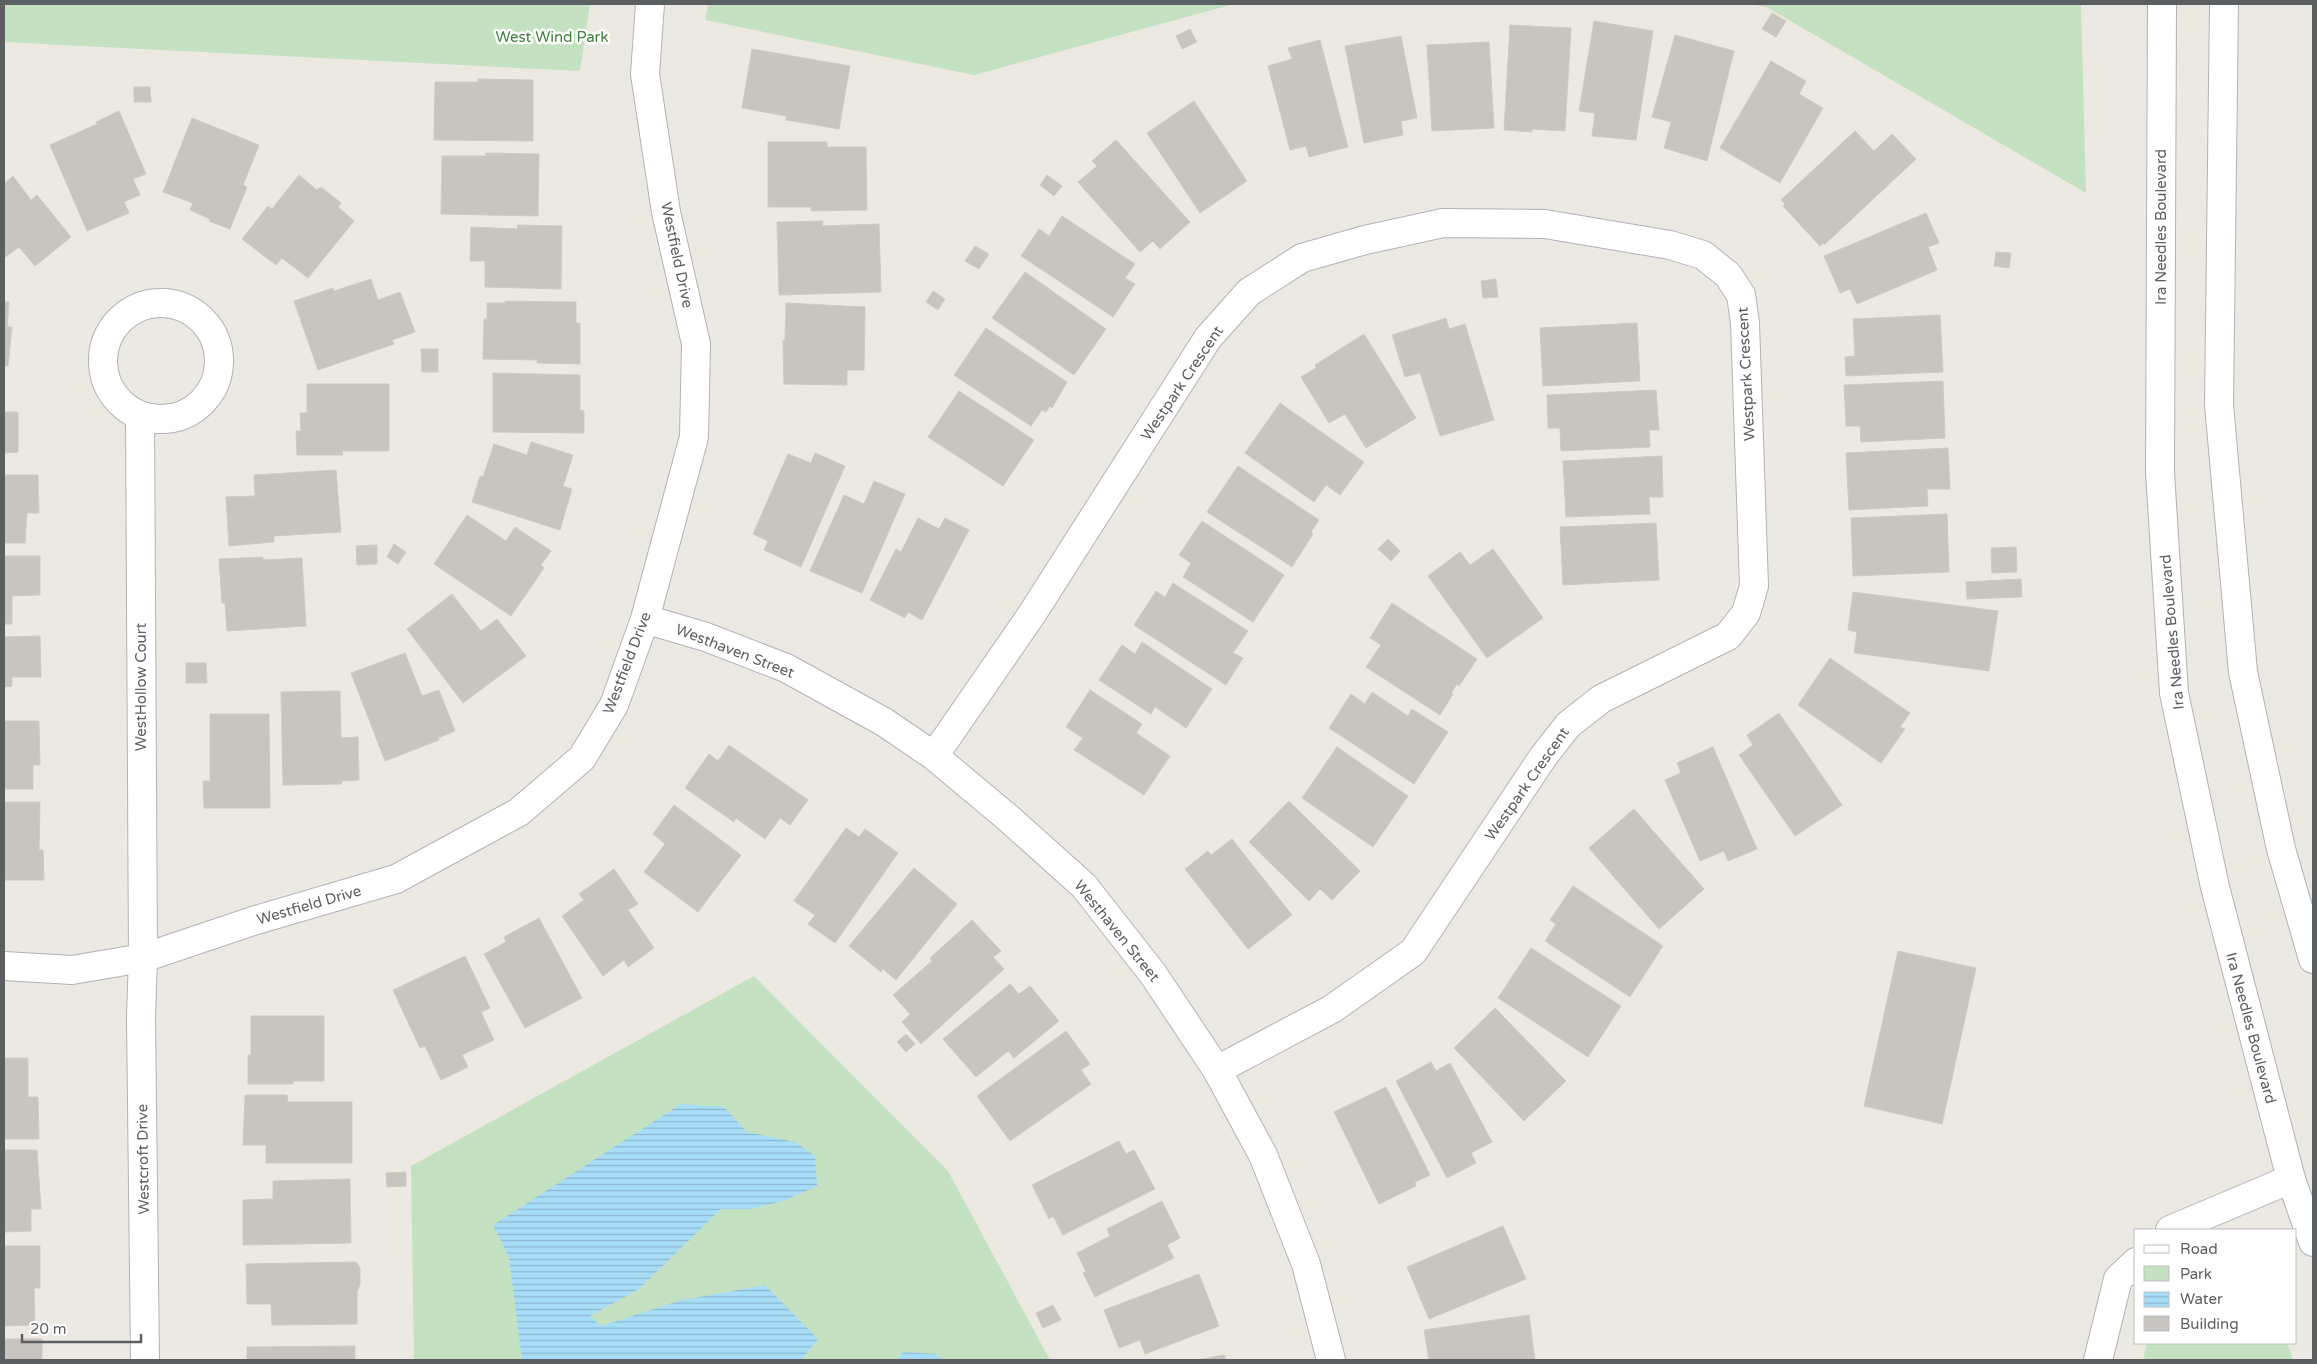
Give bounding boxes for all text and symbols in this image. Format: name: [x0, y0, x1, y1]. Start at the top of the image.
park label: West Wind Park: [495, 28, 609, 46]
street label: Ira Needles Boulevard: [2152, 149, 2170, 305]
street label: Westfield Drive: [657, 200, 697, 310]
street label: Westpark Crescent: [1733, 306, 1758, 441]
street label: Westpark Crescent: [1137, 322, 1227, 444]
street label: Ira Needles Boulevard: [2156, 554, 2188, 710]
street label: Westfield Drive: [599, 609, 655, 717]
street label: Westhaven Street: [673, 620, 797, 682]
street label: WestHollow Court: [132, 623, 150, 751]
street label: Westpark Crescent: [1481, 724, 1573, 844]
street label: Westhaven Street: [1071, 877, 1164, 986]
street label: Westfield Drive: [255, 881, 363, 929]
street label: Ira Needles Boulevard: [2222, 950, 2280, 1106]
street label: Westcroft Drive: [133, 1104, 153, 1214]
legend: [2134, 1229, 2297, 1344]
text: Road: [2180, 1240, 2218, 1258]
text: Park: [2180, 1265, 2212, 1283]
text: Water: [2180, 1290, 2223, 1308]
scale bar: [22, 1312, 141, 1344]
text: Building: [2180, 1315, 2239, 1333]
text: 20 m: [30, 1320, 67, 1338]

